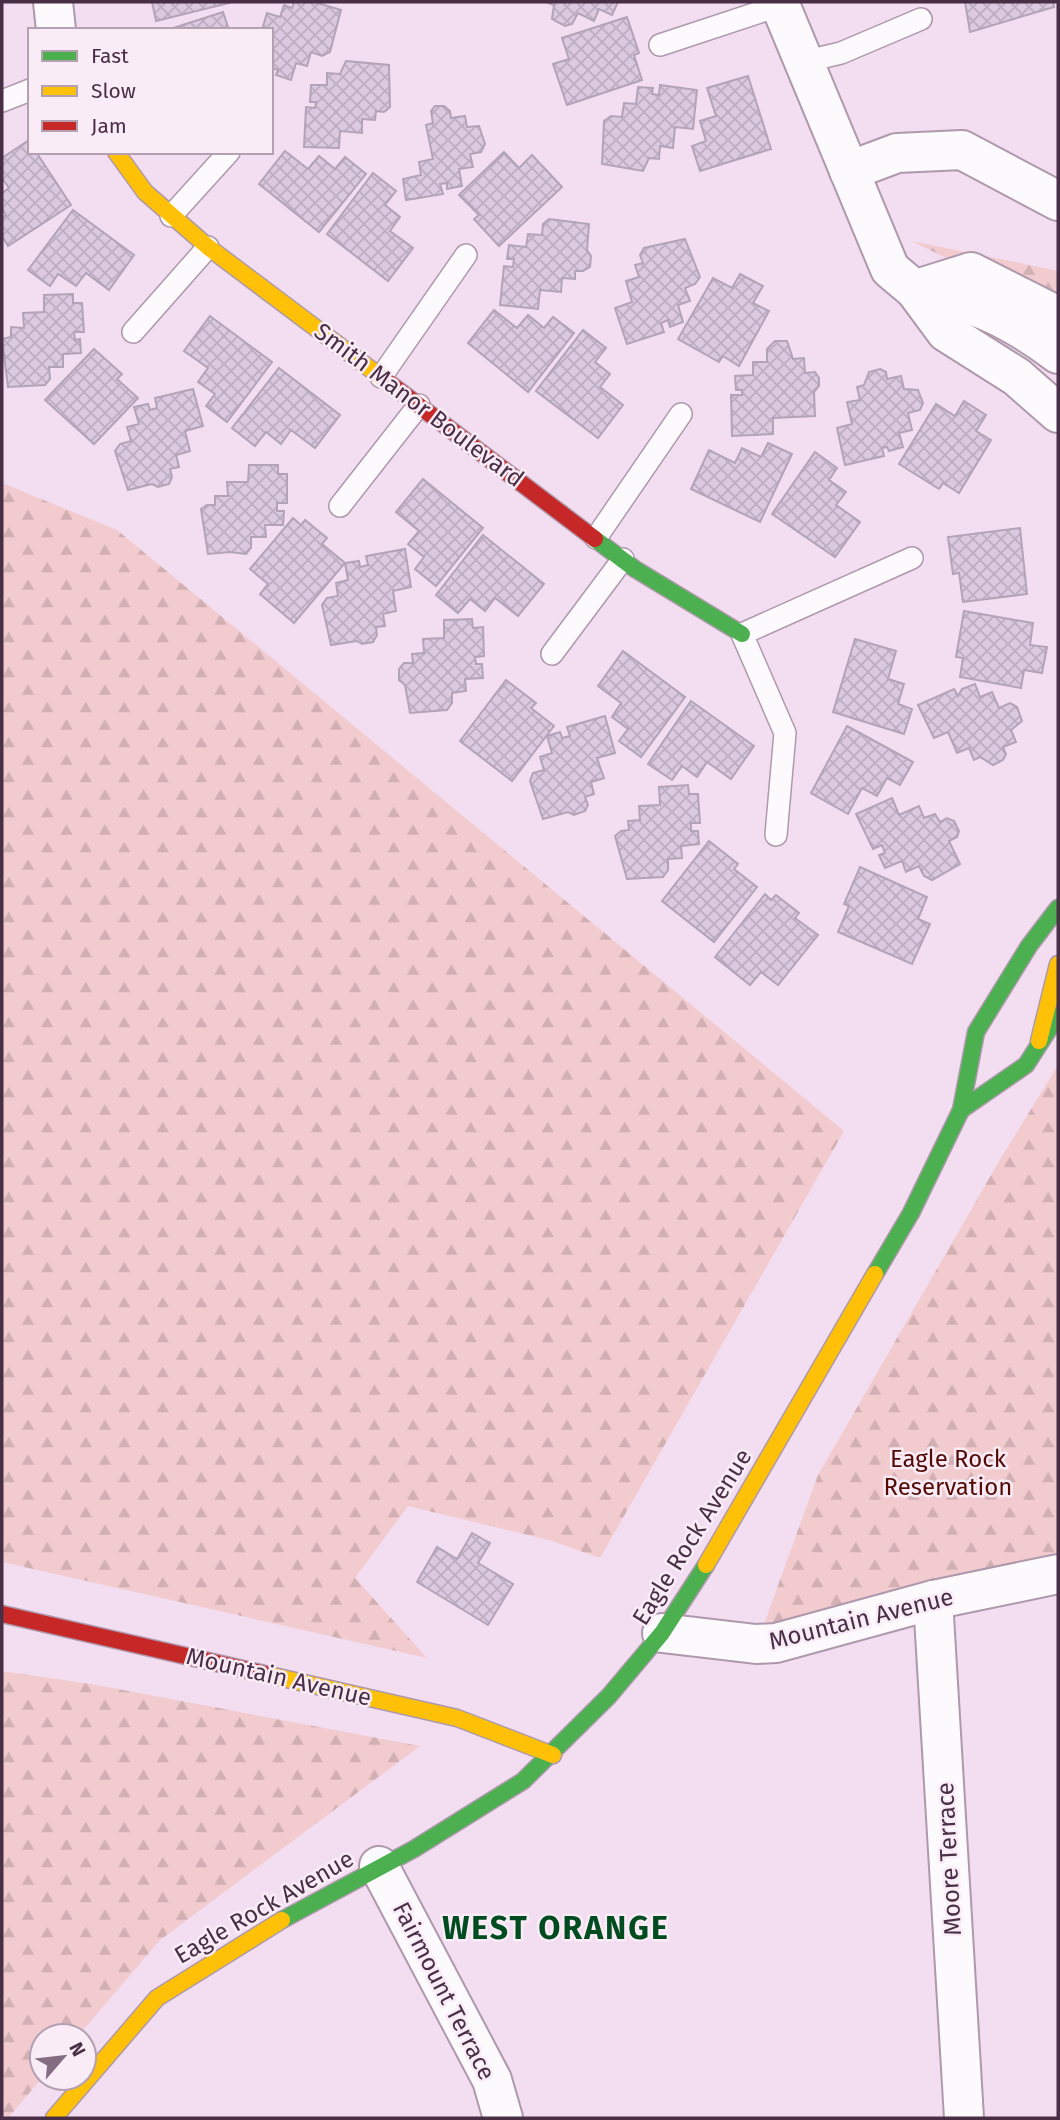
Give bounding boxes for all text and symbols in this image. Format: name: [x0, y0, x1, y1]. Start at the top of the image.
legend: [28, 28, 273, 154]
text: Fast: [91, 43, 129, 69]
text: Slow: [91, 78, 136, 104]
text: Jam: [91, 113, 127, 139]
street label: Smith Manor Boulevard: [309, 317, 529, 493]
street label: Eagle Rock Avenue: [627, 1444, 757, 1630]
park label: Eagle Rock Reservation: [884, 1445, 1012, 1501]
street label: Mountain Avenue: [766, 1583, 956, 1655]
street label: Mountain Avenue: [184, 1642, 374, 1712]
street label: Moore Terrace: [931, 1782, 967, 1936]
street label: Eagle Rock Avenue: [169, 1844, 359, 1970]
street label: Fairmount Terrace: [387, 1897, 501, 2085]
district label: WEST ORANGE: [442, 1909, 670, 1947]
north arrow: [28, 2022, 98, 2092]
text: N: [64, 2038, 91, 2060]

